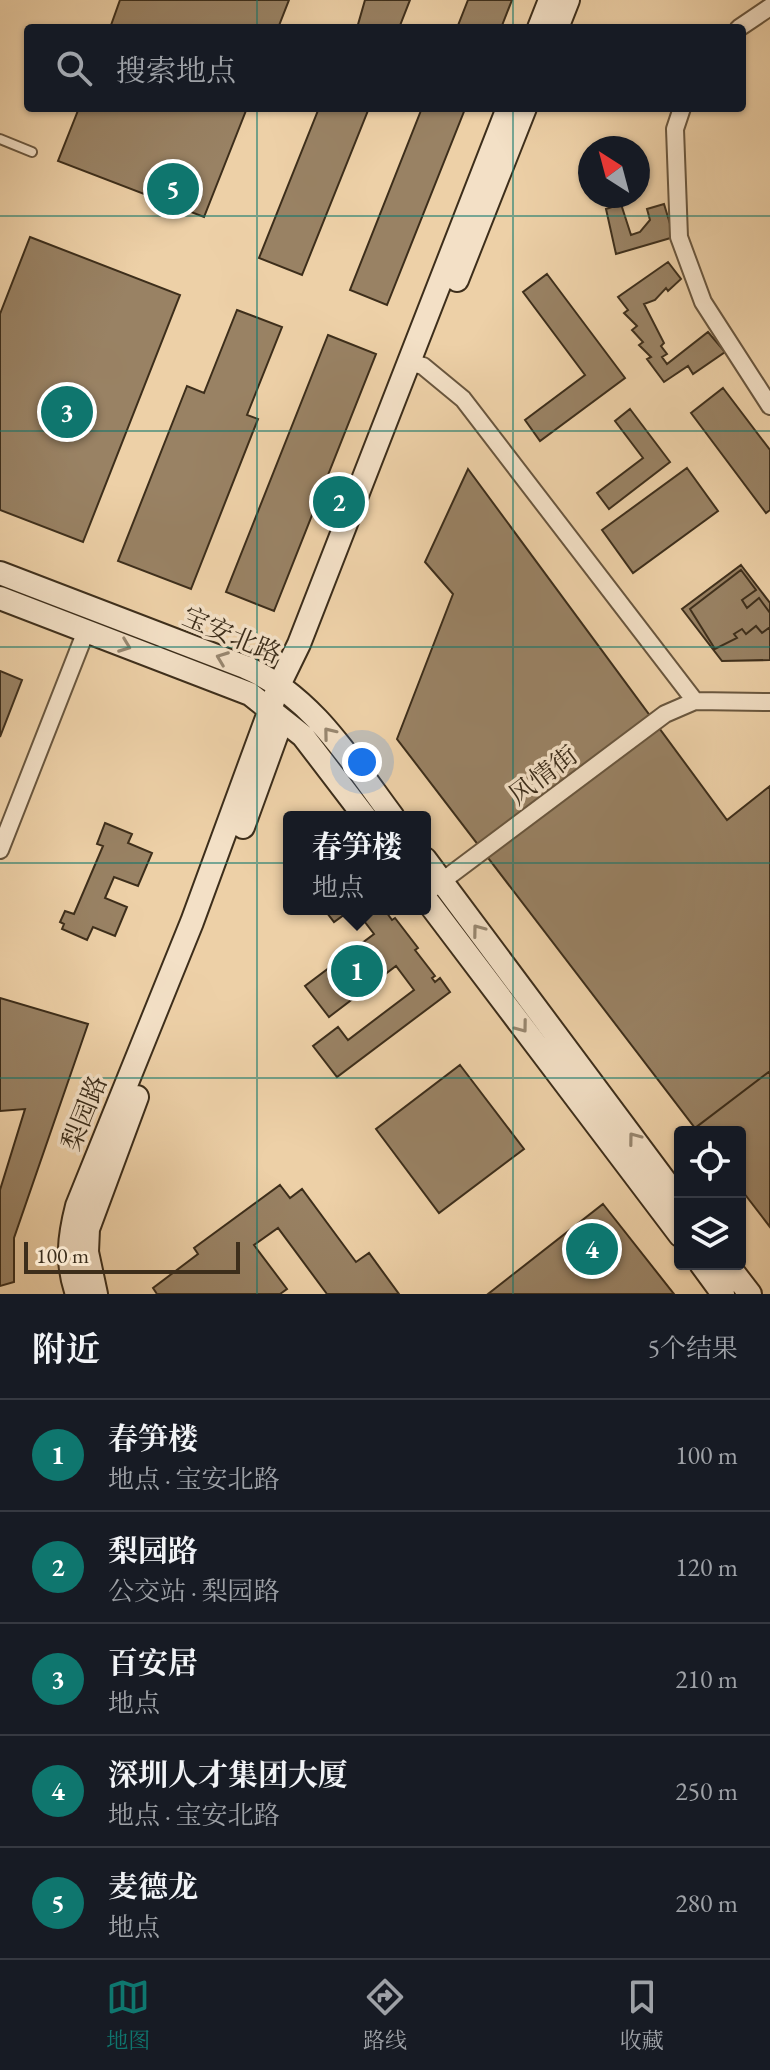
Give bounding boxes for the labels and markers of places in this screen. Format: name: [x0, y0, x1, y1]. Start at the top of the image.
pin: 5: [147, 159, 199, 219]
pin: 3: [41, 382, 93, 442]
pin: 2: [313, 472, 365, 532]
pin: 1: [331, 941, 383, 1001]
pin: 4: [566, 1219, 618, 1279]

